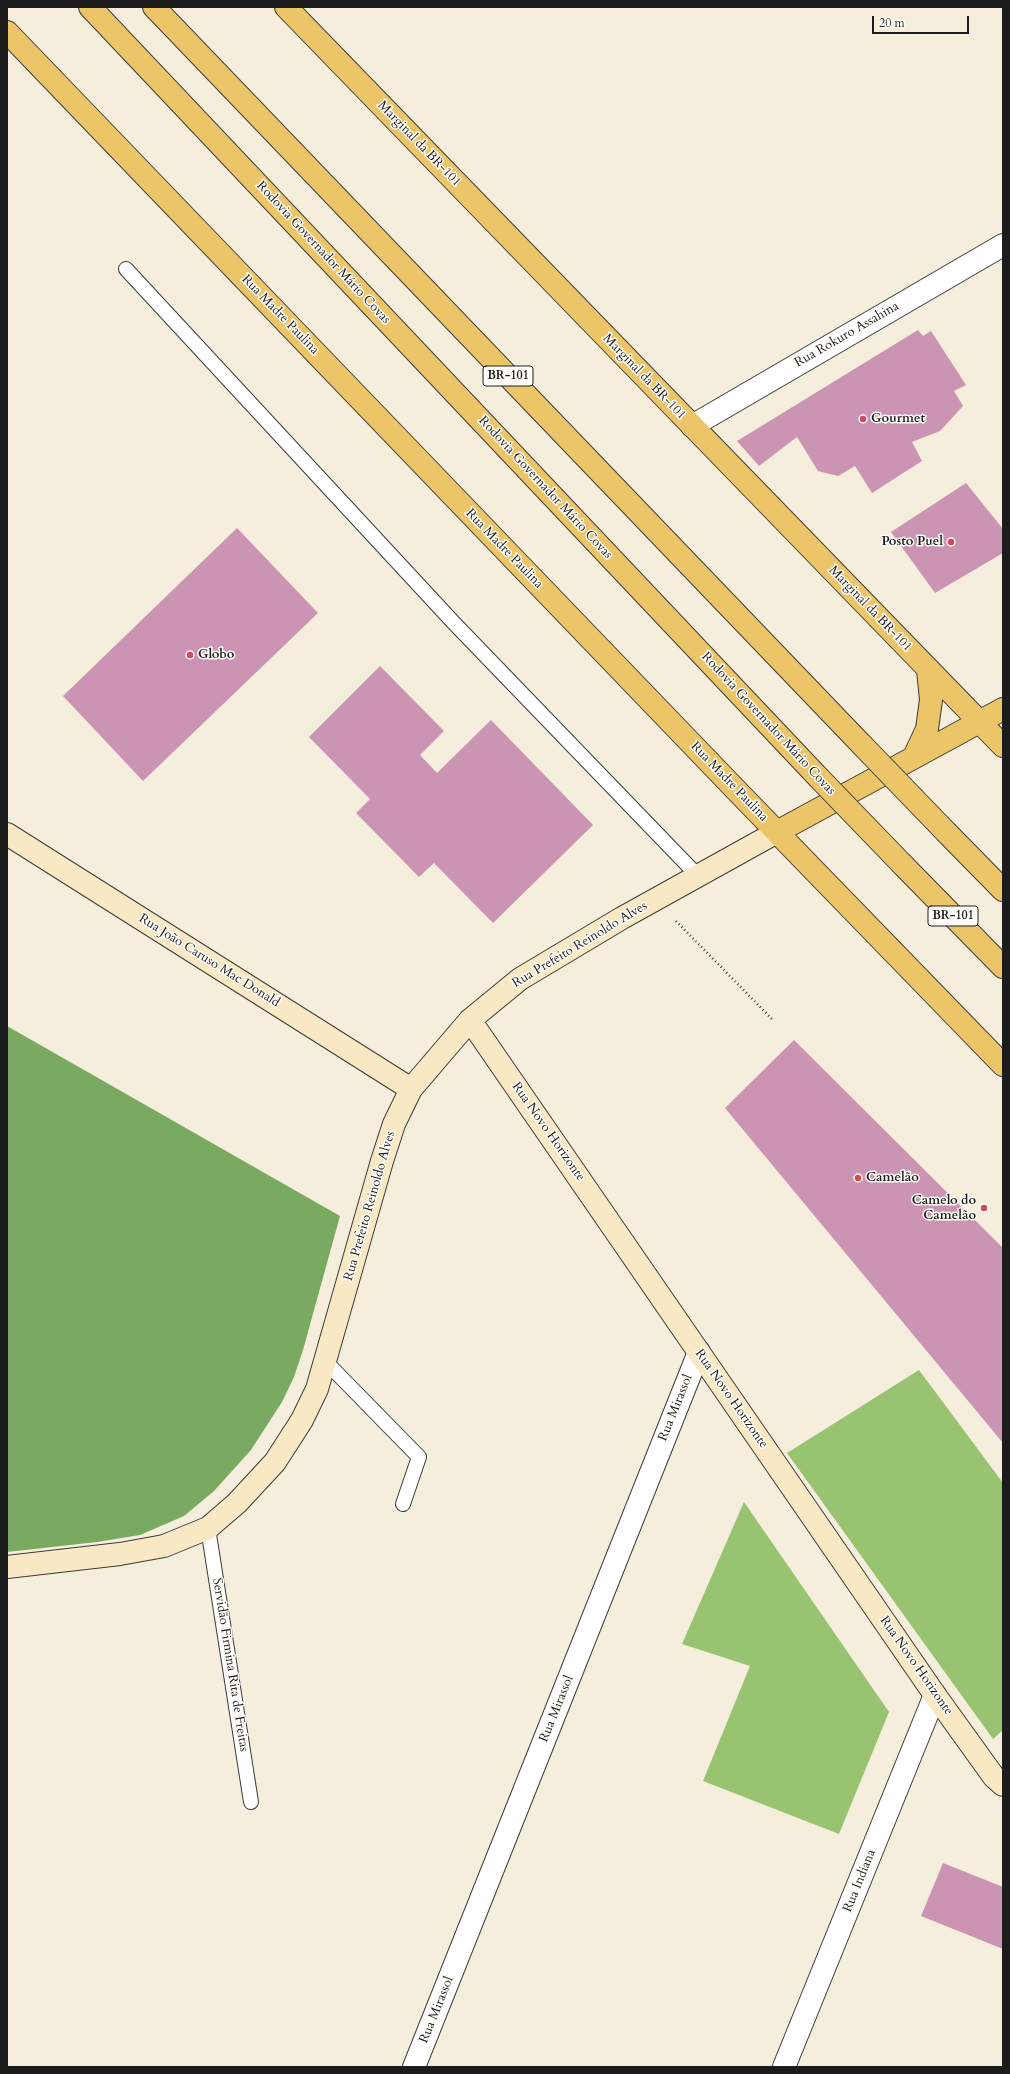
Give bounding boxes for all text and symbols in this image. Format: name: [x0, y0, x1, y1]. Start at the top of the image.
scale bar: [874, 8, 971, 34]
text: 20 m: [879, 15, 905, 31]
street label: Marginal da BR-101: [374, 98, 464, 190]
street label: Rodovia Governador Mário Covas: [253, 178, 393, 328]
street label: Rua Madre Paulina: [238, 272, 322, 358]
street label: Rua Rokuro Assahina: [792, 299, 902, 371]
street label: Marginal da BR-101: [599, 331, 689, 423]
road number: BR-101: [483, 366, 533, 386]
place label: Gourmet: [871, 411, 925, 427]
street label: Rodovia Governador Mário Covas: [475, 413, 615, 563]
marker: Gourmet: [858, 414, 868, 424]
street label: Rua Madre Paulina: [462, 506, 546, 592]
place label: Posto Puel: [882, 534, 943, 550]
marker: Posto Puel: [946, 537, 956, 547]
street label: Marginal da BR-101: [825, 563, 915, 655]
place label: Globo: [198, 647, 234, 663]
street label: Rodovia Governador Mário Covas: [698, 649, 838, 799]
marker: Globo: [185, 650, 195, 660]
street label: Rua Madre Paulina: [687, 739, 771, 825]
street label: Rua Prefeito Reinoldo Alves: [510, 898, 650, 992]
road number: BR-101: [928, 906, 978, 926]
street label: Rua João Caruso Mac Donald: [136, 911, 282, 1011]
street label: Rua Novo Horizonte: [508, 1080, 588, 1184]
street label: Rua Prefeito Reinoldo Alves: [341, 1129, 399, 1283]
place label: Camelão: [866, 1170, 919, 1186]
marker: Camelão: [853, 1173, 863, 1183]
place label: Camelo do Camelão: [912, 1193, 976, 1224]
marker: Camelo do Camelão: [979, 1203, 989, 1213]
street label: Rua Novo Horizonte: [691, 1347, 771, 1451]
street label: Rua Mirassol: [656, 1372, 696, 1444]
street label: Servidão Firmina Rita de Freitas: [209, 1577, 251, 1753]
street label: Rua Novo Horizonte: [876, 1614, 956, 1718]
street label: Rua Mirassol: [537, 1673, 577, 1745]
street label: Rua Indiana: [840, 1847, 880, 1915]
street label: Rua Mirassol: [417, 1974, 457, 2046]

